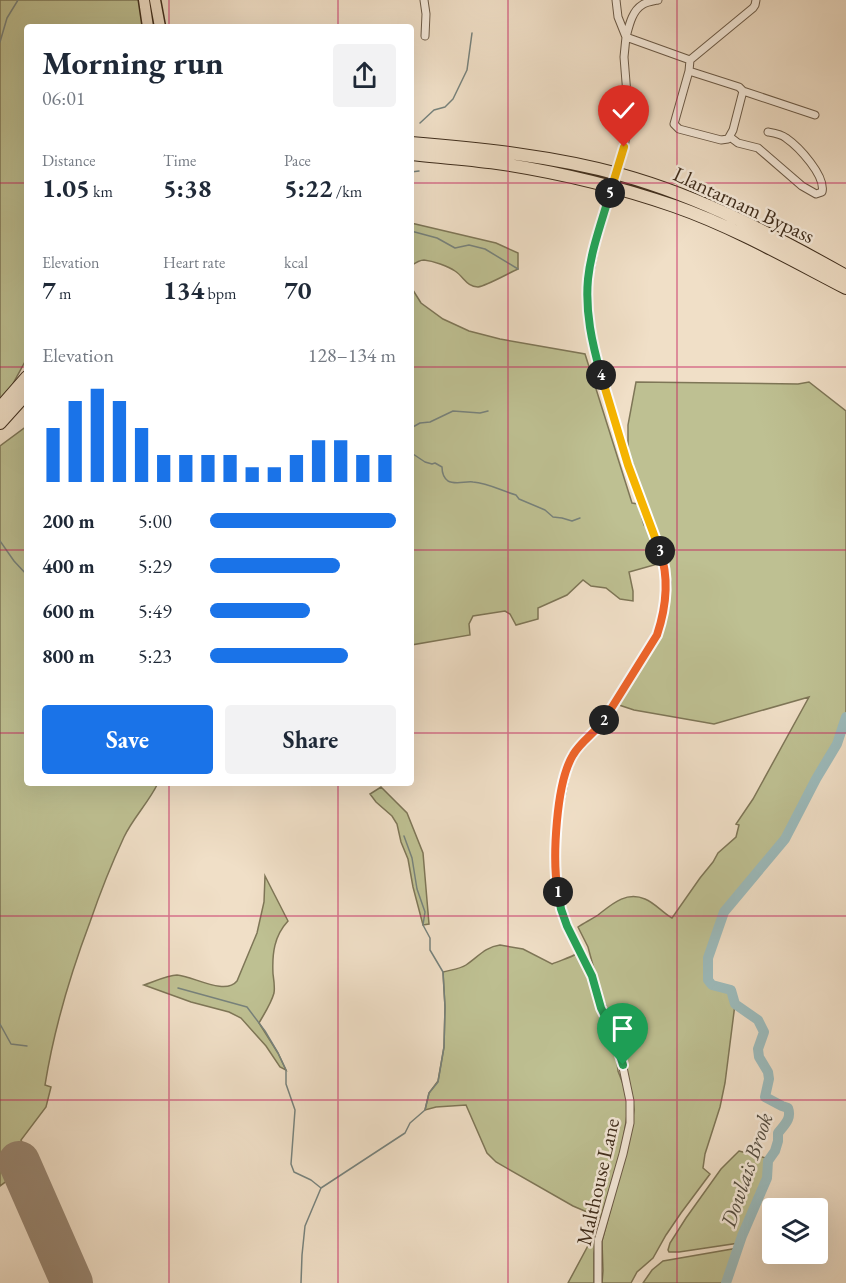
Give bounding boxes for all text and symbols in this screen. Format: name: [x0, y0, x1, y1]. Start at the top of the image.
text: Morning run: [42, 41, 224, 84]
button: share: [333, 44, 396, 107]
text: 06:01: [42, 85, 85, 111]
pin: [598, 85, 649, 147]
icon: check: [607, 94, 640, 127]
text: Distance: [42, 150, 95, 171]
text: Time: [163, 150, 196, 171]
text: Pace: [284, 150, 311, 171]
street label: Llantarnam Bypass: [669, 160, 819, 249]
text: 1.05: [42, 171, 90, 205]
text: 5:38: [163, 171, 212, 205]
text: 5:22: [284, 171, 333, 205]
pin: 5: [595, 178, 625, 208]
text: km: [90, 181, 113, 202]
text: /km: [333, 181, 362, 202]
text: 5: [606, 182, 614, 203]
text: Elevation: [42, 252, 100, 273]
text: Heart rate: [163, 252, 225, 273]
text: kcal: [284, 252, 308, 273]
text: 7: [42, 273, 56, 307]
text: 134: [163, 273, 204, 307]
text: 70: [284, 273, 312, 307]
text: m: [56, 283, 71, 304]
text: bpm: [204, 283, 236, 304]
text: Elevation: [42, 342, 114, 368]
text: 128–134 m: [308, 342, 396, 368]
pin: 4: [586, 360, 616, 390]
text: 4: [597, 364, 605, 385]
text: 200 m: [42, 508, 95, 534]
text: 5:00: [138, 508, 172, 534]
pin: 3: [645, 536, 675, 566]
text: 3: [656, 540, 664, 561]
text: 400 m: [42, 553, 95, 579]
text: 5:29: [138, 553, 172, 579]
text: 600 m: [42, 598, 95, 624]
text: 5:49: [138, 598, 172, 624]
text: 800 m: [42, 643, 95, 669]
text: 5:23: [138, 643, 172, 669]
button: Save: [42, 705, 213, 774]
button: Share: [225, 705, 396, 774]
pin: 2: [589, 705, 619, 735]
text: 2: [600, 709, 608, 730]
pin: 1: [543, 877, 573, 907]
text: 1: [554, 881, 562, 902]
pin: [597, 1003, 648, 1065]
icon: arrive: [606, 1012, 639, 1045]
water label: Dowlais Brook: [713, 1109, 780, 1232]
street label: Malthouse Lane: [570, 1116, 625, 1248]
map controls: [762, 1198, 828, 1264]
button: layers: [762, 1198, 828, 1264]

